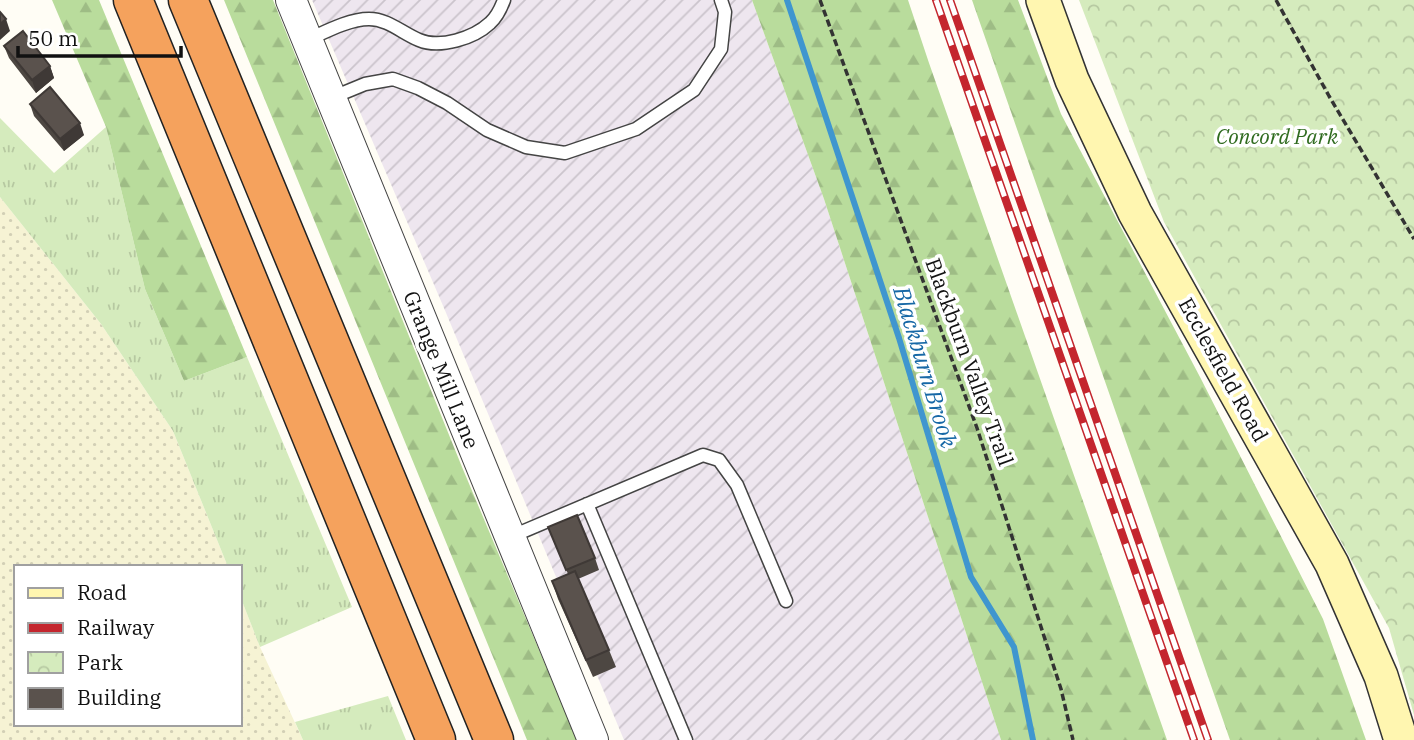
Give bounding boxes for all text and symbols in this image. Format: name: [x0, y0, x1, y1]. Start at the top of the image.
scale bar: [18, 14, 180, 58]
text: 50 m: [28, 24, 78, 52]
park label: Concord Park: [1216, 122, 1339, 150]
street label: Blackburn Valley Trail: [919, 254, 1021, 469]
water label: Blackburn Brook: [887, 281, 965, 452]
street label: Grange Mill Lane: [398, 287, 486, 453]
street label: Ecclesfield Road: [1173, 292, 1275, 447]
legend: [14, 565, 242, 726]
text: Road: [77, 578, 127, 606]
text: Railway: [77, 613, 155, 641]
text: Park: [77, 648, 124, 676]
text: Building: [77, 683, 162, 711]

